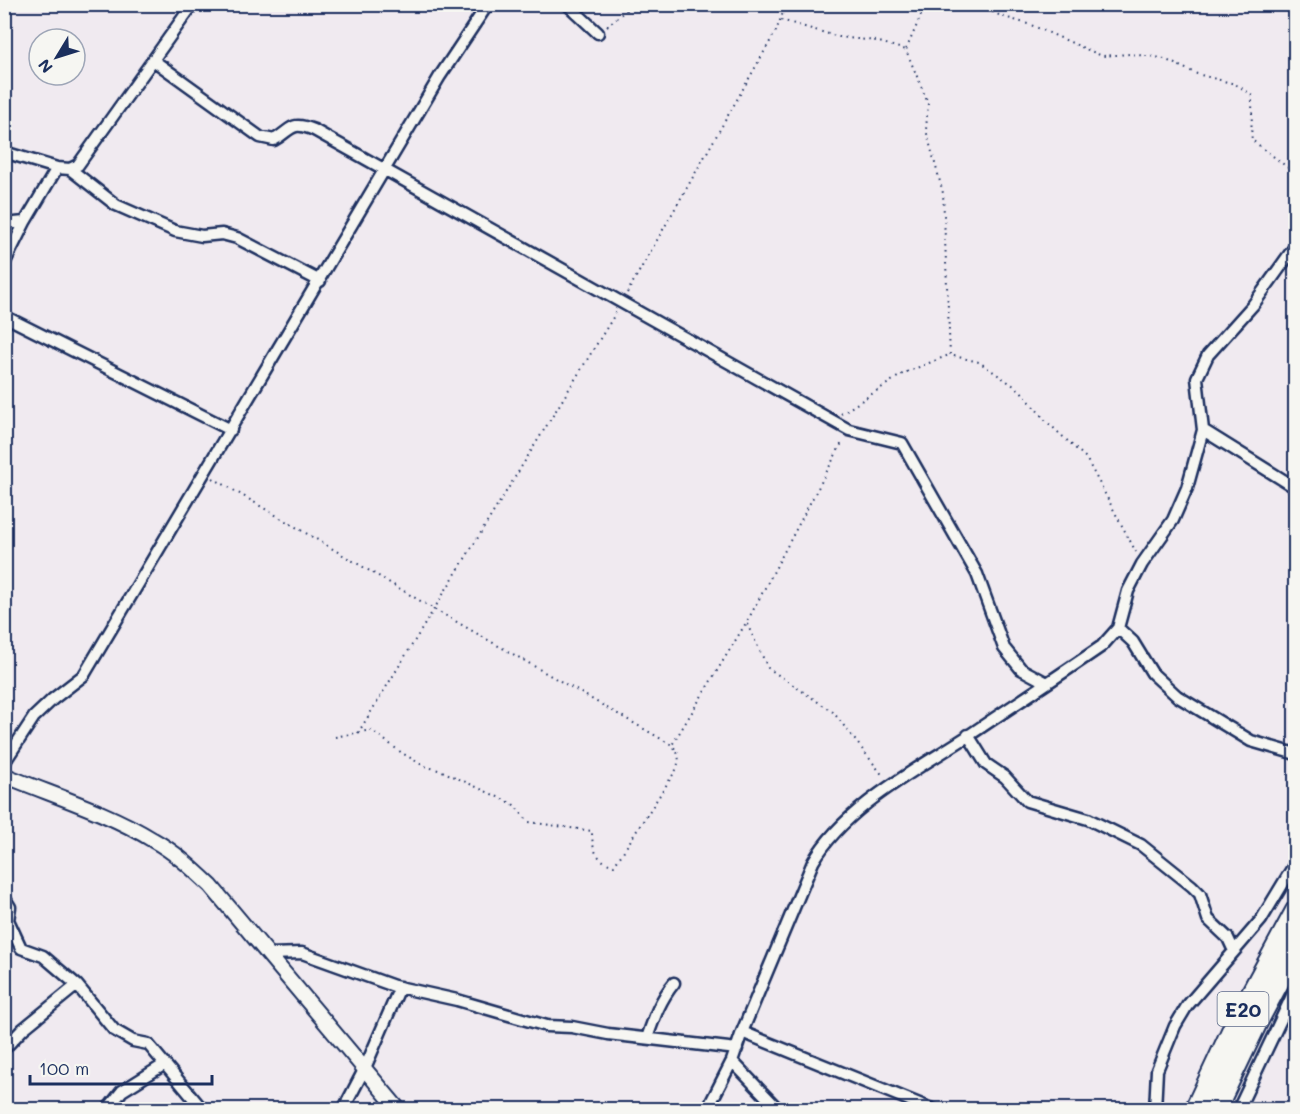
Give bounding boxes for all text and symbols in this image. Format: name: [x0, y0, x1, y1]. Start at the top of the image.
north arrow: [27, 27, 87, 87]
text: N: [33, 55, 57, 78]
road number: E20: [1218, 992, 1268, 1026]
scale bar: [30, 1048, 212, 1086]
text: 100 m: [39, 1056, 89, 1080]

